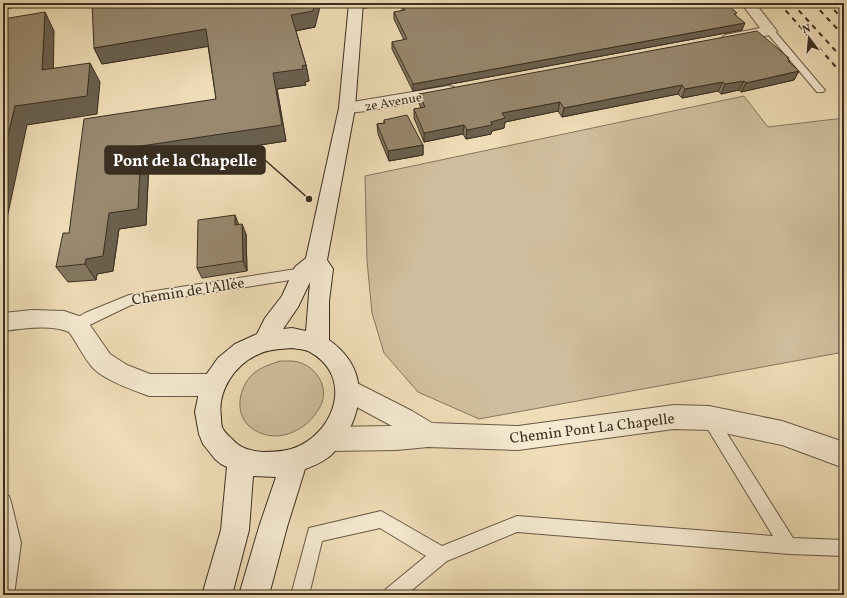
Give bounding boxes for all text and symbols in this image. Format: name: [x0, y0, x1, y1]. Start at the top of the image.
north arrow: [789, 18, 829, 58]
text: N: [801, 22, 813, 38]
street label: 2e Avenue: [363, 89, 424, 117]
callout: Pont de la Chapelle: [105, 146, 265, 174]
text: Pont de la Chapelle: [113, 151, 257, 173]
street label: Chemin de l'Allée: [130, 273, 246, 312]
street label: Chemin Pont La Chapelle: [508, 409, 676, 450]

